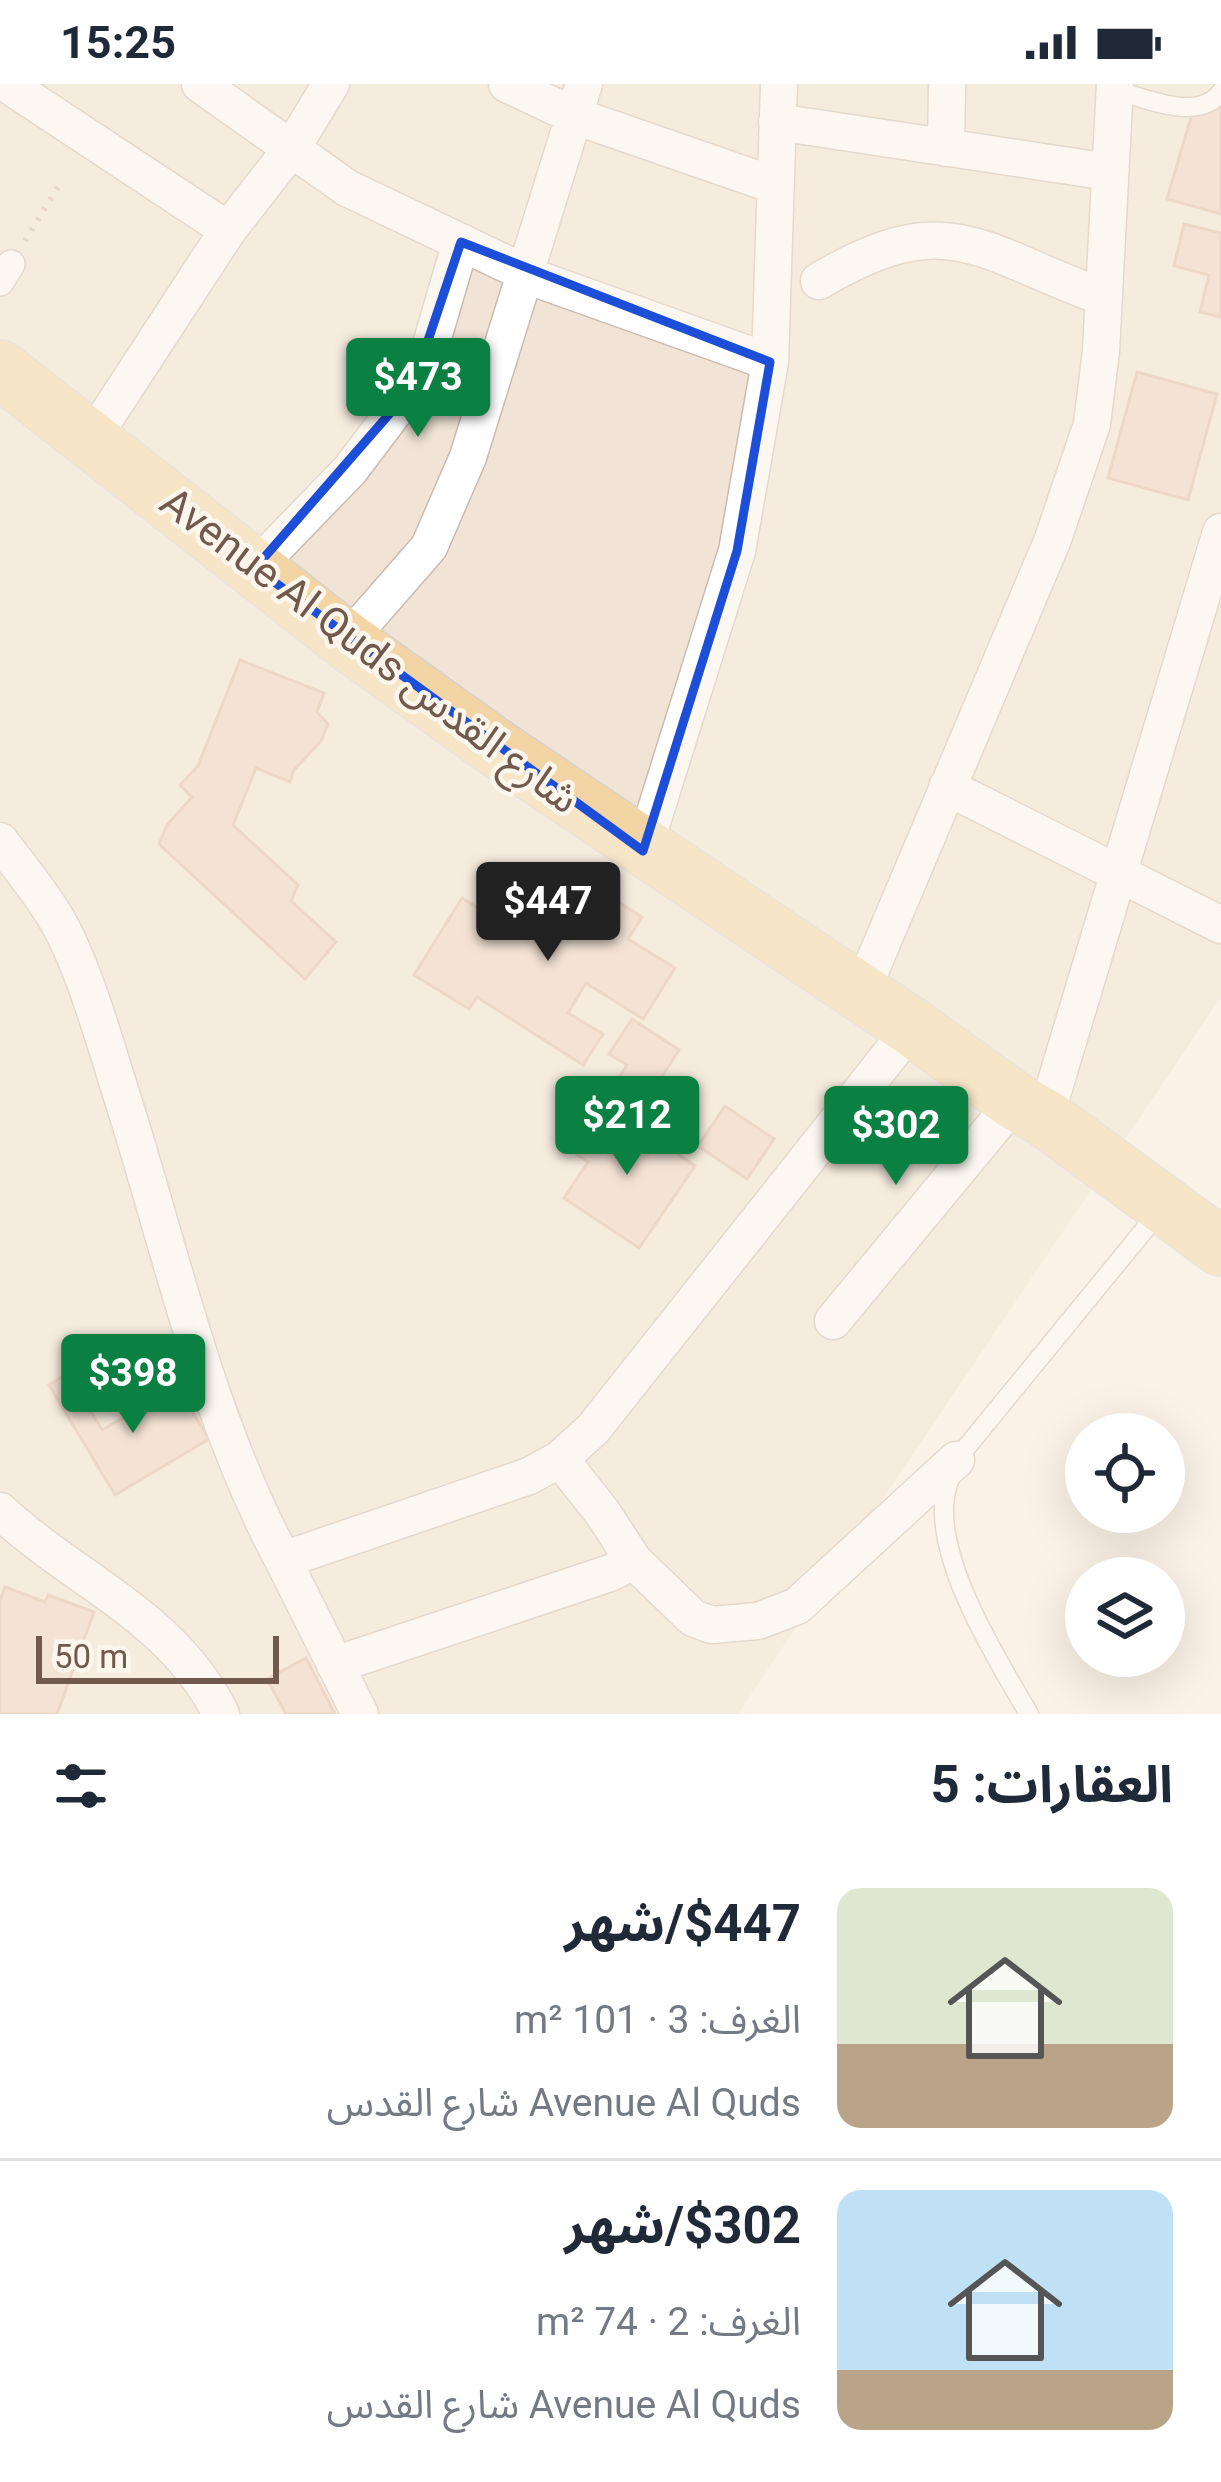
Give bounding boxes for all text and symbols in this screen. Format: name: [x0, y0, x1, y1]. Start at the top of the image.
text: 15:25: [60, 16, 176, 69]
pin: $473: [347, 338, 489, 440]
text: $473: [373, 354, 463, 400]
street label: Avenue Al Quds شارع القدس: [147, 477, 589, 829]
pin: $447: [477, 862, 619, 964]
text: $447: [503, 878, 593, 924]
pin: $212: [556, 1076, 698, 1178]
pin: $302: [825, 1086, 967, 1188]
text: $212: [582, 1092, 672, 1138]
text: $302: [851, 1102, 941, 1148]
pin: $398: [62, 1334, 204, 1436]
text: $398: [88, 1350, 178, 1396]
map controls: [1065, 1413, 1185, 1677]
button: locate: [1065, 1413, 1185, 1533]
button: layers: [1065, 1557, 1185, 1677]
scale bar: [36, 1630, 279, 1683]
text: 50 m: [54, 1637, 128, 1676]
icon: filters: [48, 1753, 114, 1819]
text: العقارات: 5: [931, 1755, 1173, 1814]
text: $447/شهر: [565, 1894, 801, 1953]
icon: home: [933, 1936, 1077, 2080]
text: الغرف: 3 · 101 m²: [514, 1997, 801, 2043]
text: Avenue Al Quds شارع القدس: [327, 2080, 801, 2126]
text: $302/شهر: [565, 2196, 801, 2255]
icon: home: [933, 2238, 1077, 2382]
text: الغرف: 2 · 74 m²: [536, 2299, 801, 2345]
text: Avenue Al Quds شارع القدس: [327, 2382, 801, 2428]

